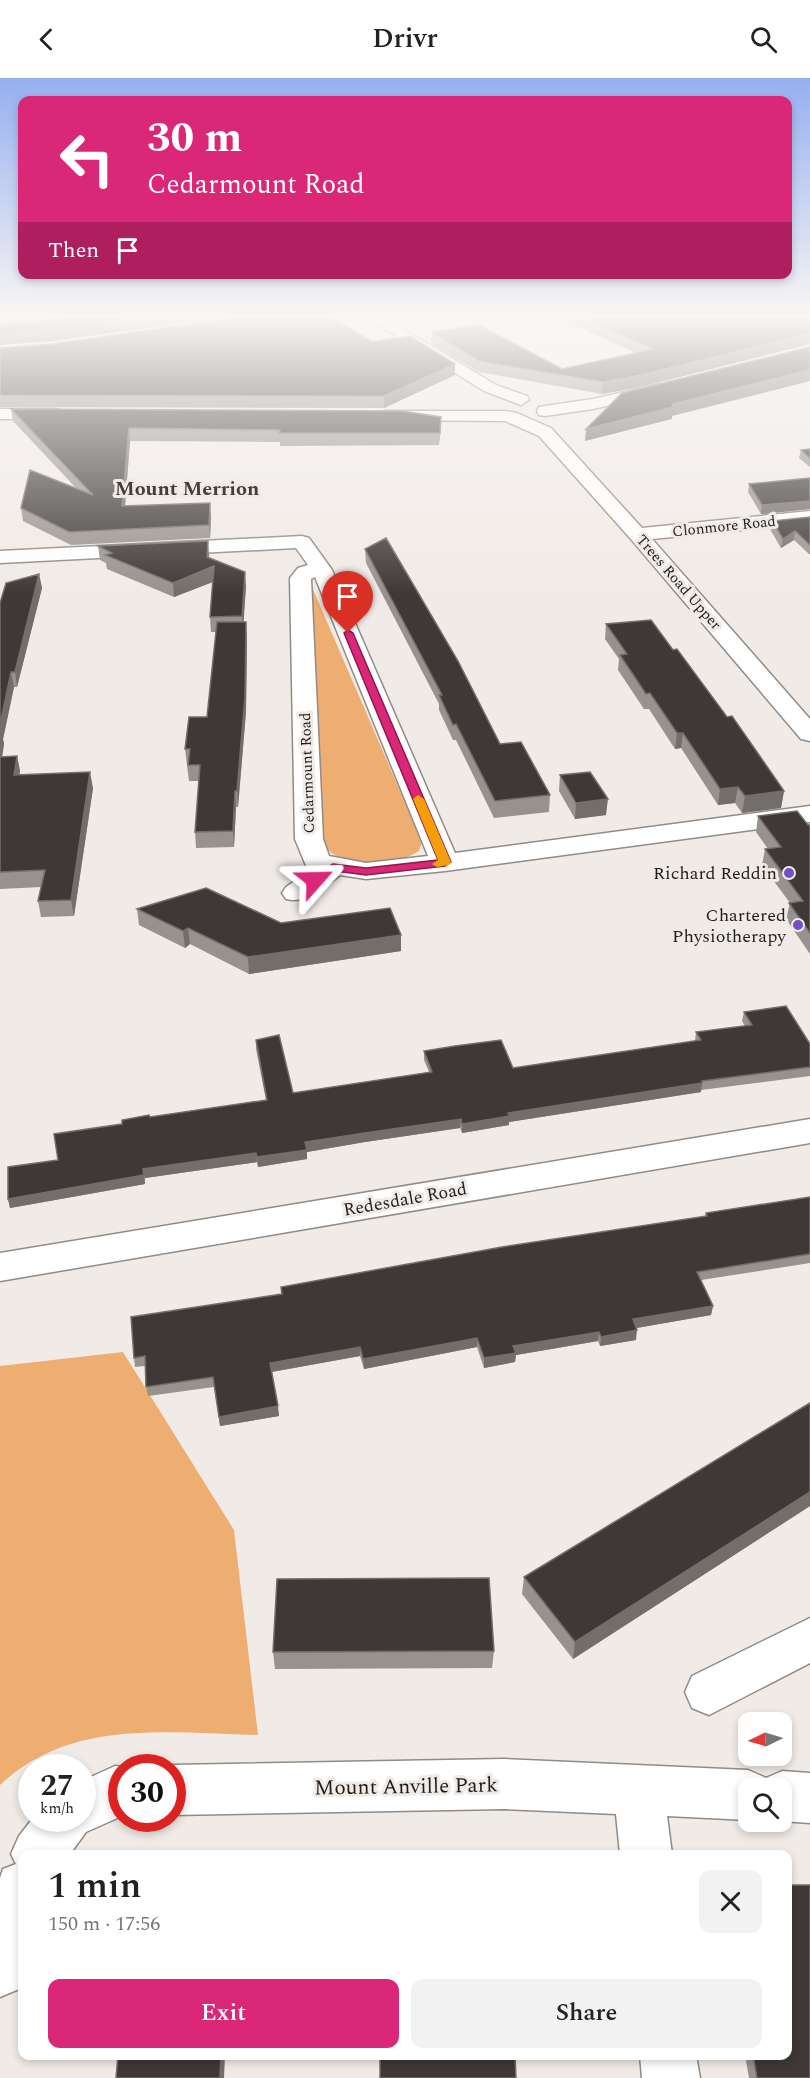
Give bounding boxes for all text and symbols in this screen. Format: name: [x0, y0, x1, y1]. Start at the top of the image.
text: Drivr: [372, 18, 438, 60]
icon: back: [30, 23, 63, 56]
icon: search: [747, 23, 780, 56]
text: 30 m: [147, 107, 242, 170]
icon: left: [48, 120, 126, 198]
text: Cedarmount Road: [147, 164, 365, 206]
text: Then: [48, 234, 99, 267]
icon: arrive: [111, 234, 144, 267]
district label: Mount Merrion: [115, 474, 259, 504]
street label: Clonmore Road: [671, 510, 777, 543]
street label: Trees Road Upper: [631, 529, 727, 635]
pin: [322, 571, 373, 633]
icon: arrive: [331, 580, 364, 613]
street label: Cedarmount Road: [294, 712, 321, 834]
position arrow: [283, 848, 347, 912]
place label: Richard Reddin: [653, 860, 777, 887]
marker: Richard Reddin: [782, 866, 796, 880]
place label: Chartered Physiotherapy: [672, 902, 787, 950]
marker: Chartered Physiotherapy: [791, 918, 805, 932]
street label: Redesdale Road: [341, 1175, 469, 1224]
north arrow: [738, 1712, 792, 1766]
map controls: [738, 1712, 792, 1832]
speed limit sign: 30: [108, 1754, 186, 1832]
text: 27: [40, 1763, 74, 1809]
street label: Mount Anville Park: [314, 1769, 498, 1805]
button: search: [738, 1778, 792, 1832]
text: km/h: [40, 1797, 74, 1820]
text: 1 min: [48, 1859, 141, 1914]
button: close: [699, 1870, 762, 1933]
text: 150 m · 17:56: [48, 1909, 160, 1939]
button: Exit: [48, 1979, 399, 2048]
button: Share: [411, 1979, 762, 2048]

